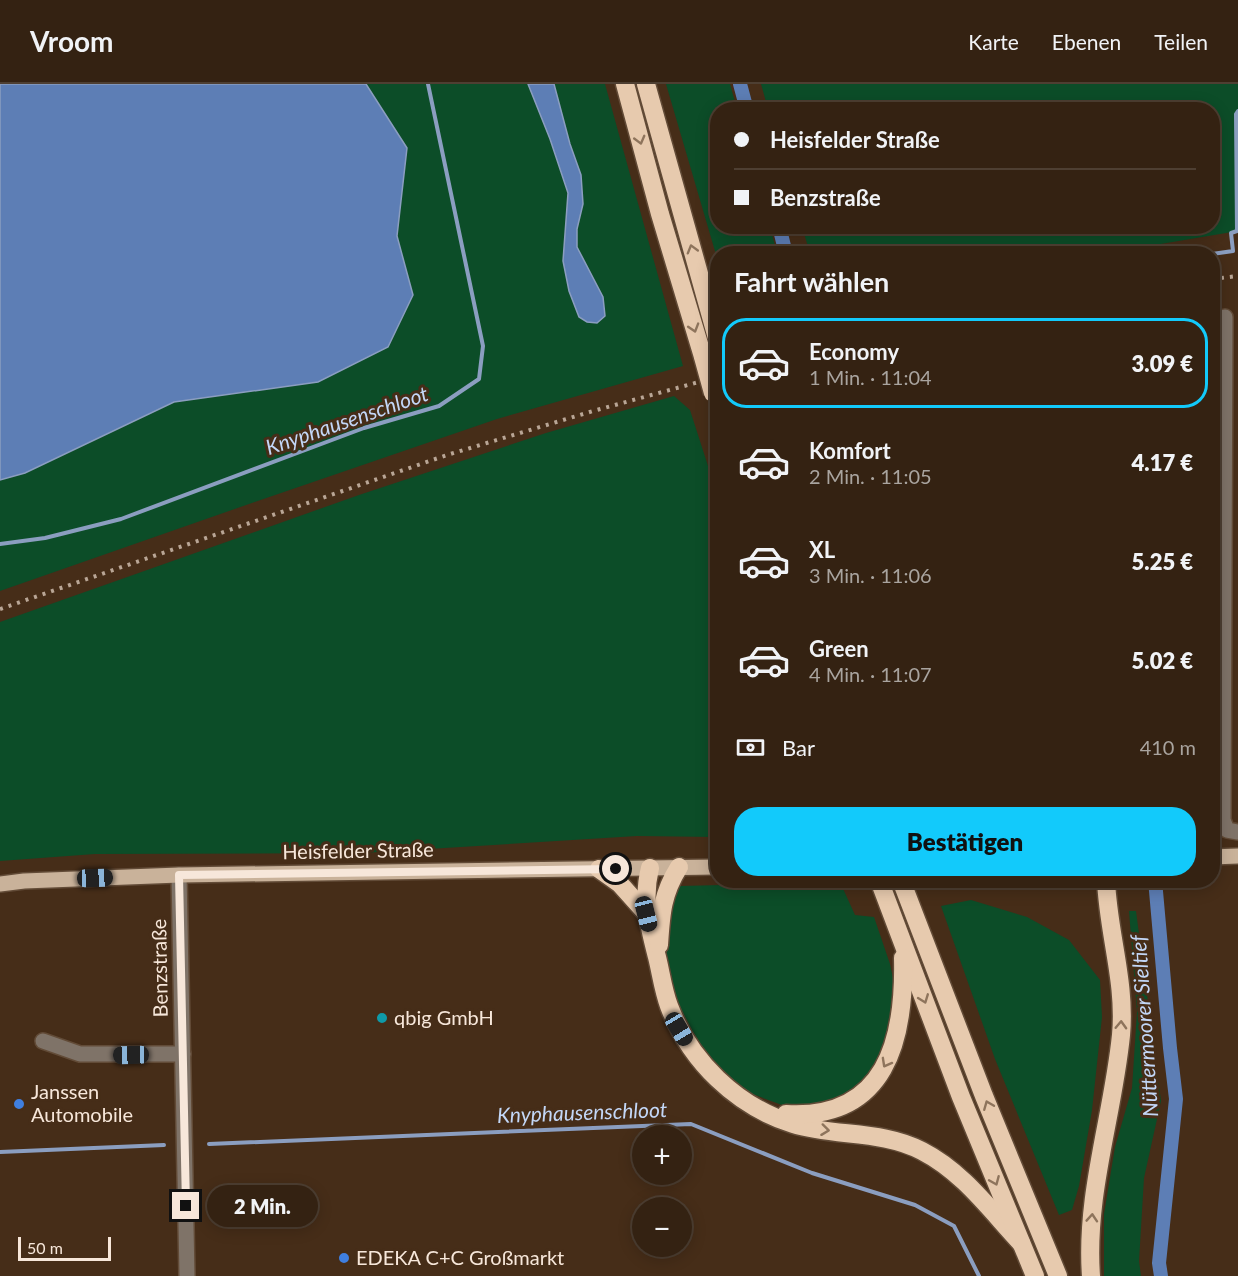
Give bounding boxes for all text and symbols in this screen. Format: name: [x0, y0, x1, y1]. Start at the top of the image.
text: Vroom: [30, 24, 114, 58]
text: Karte: [968, 29, 1019, 54]
text: Ebenen: [1052, 29, 1121, 54]
text: Teilen: [1154, 29, 1208, 54]
text: Heisfelder Straße: [770, 126, 940, 153]
one-way arrow: [633, 135, 645, 145]
text: Benzstraße: [770, 184, 881, 211]
one-way arrow: [687, 244, 699, 255]
text: Fahrt wählen: [734, 265, 889, 298]
one-way arrow: [687, 322, 699, 333]
icon: car: [737, 336, 791, 390]
text: Economy: [809, 338, 899, 365]
text: 3.09 €: [1132, 350, 1193, 377]
text: 1 Min. · 11:04: [809, 365, 932, 389]
water label: Knyphausenschloot: [262, 380, 432, 459]
icon: car: [737, 435, 791, 489]
text: Komfort: [809, 437, 891, 464]
text: 4.17 €: [1132, 449, 1193, 476]
text: 2 Min. · 11:05: [809, 464, 932, 488]
icon: car: [737, 534, 791, 588]
text: XL: [809, 536, 835, 563]
text: 5.25 €: [1132, 548, 1193, 575]
text: 3 Min. · 11:06: [809, 563, 932, 587]
icon: car: [737, 633, 791, 687]
text: Green: [809, 635, 869, 662]
text: 5.02 €: [1132, 647, 1193, 674]
text: 4 Min. · 11:07: [809, 662, 932, 686]
icon: cash: [734, 731, 767, 764]
text: Bar: [782, 734, 815, 761]
text: 410 m: [1140, 735, 1196, 759]
button: Bestätigen: [734, 807, 1196, 876]
street label: Heisfelder Straße: [282, 837, 434, 863]
route start: [602, 855, 629, 882]
car: [77, 868, 113, 888]
car: [633, 894, 659, 934]
street label: Benzstraße: [146, 919, 172, 1018]
water label: Nüttermoorer Sieltief: [1125, 933, 1162, 1118]
one-way arrow: [916, 993, 929, 1004]
place label: qbig GmbH: [394, 1005, 494, 1029]
car: [662, 1009, 696, 1049]
marker: qbig GmbH: [375, 1011, 389, 1025]
one-way arrow: [1115, 1021, 1128, 1030]
car: [113, 1046, 149, 1064]
one-way arrow: [882, 1057, 893, 1067]
place label: Janssen Automobile: [31, 1079, 133, 1126]
water label: Knyphausenschloot: [496, 1096, 668, 1127]
marker: Janssen Automobile: [12, 1097, 26, 1111]
one-way arrow: [983, 1101, 995, 1112]
one-way arrow: [820, 1123, 829, 1136]
map controls: [632, 1125, 692, 1257]
button: +: [632, 1125, 692, 1185]
one-way arrow: [988, 1174, 1000, 1185]
callout: 2 Min.: [207, 1185, 318, 1227]
route end: [172, 1192, 199, 1219]
text: 2 Min.: [234, 1194, 291, 1218]
button: −: [632, 1197, 692, 1257]
one-way arrow: [1085, 1213, 1098, 1222]
scale bar: [18, 1234, 111, 1262]
text: 50 m: [27, 1238, 63, 1257]
place label: EDEKA C+C Großmarkt: [356, 1245, 564, 1269]
marker: EDEKA C+C Großmarkt: [337, 1251, 351, 1265]

